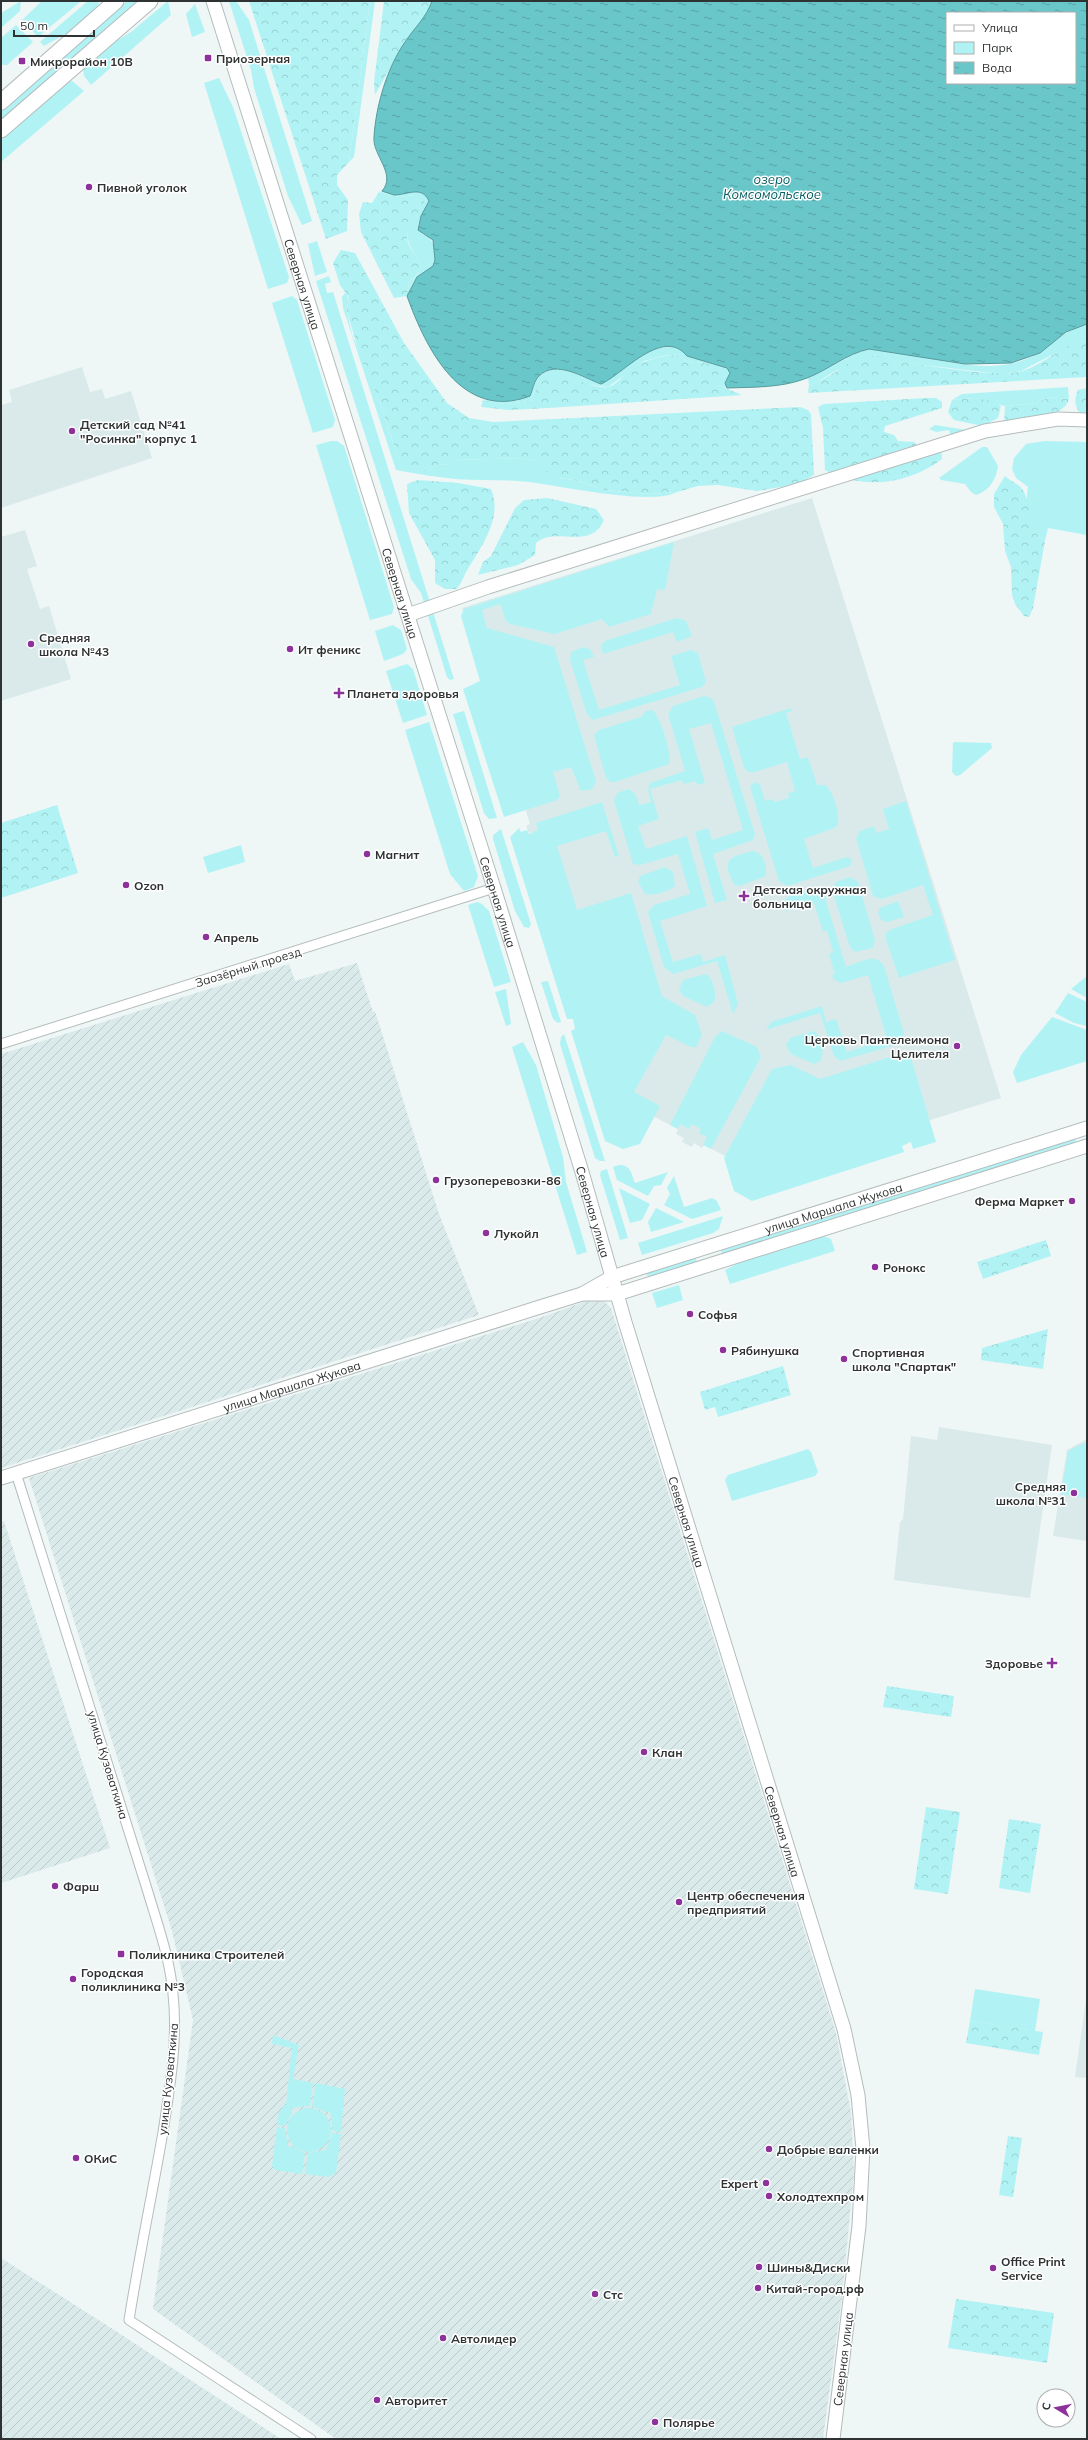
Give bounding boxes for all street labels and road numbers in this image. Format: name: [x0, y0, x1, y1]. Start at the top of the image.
street label: Северная улица: [281, 237, 324, 332]
street label: Северная улица: [379, 546, 422, 640]
street label: Северная улица: [477, 854, 519, 949]
street label: Заозёрный проезд: [193, 944, 303, 990]
street label: Северная улица: [573, 1164, 614, 1259]
street label: улица Маршала Жукова: [763, 1179, 904, 1236]
street label: улица Маршала Жукова: [221, 1357, 362, 1415]
street label: Северная улица: [666, 1474, 708, 1569]
street label: улица Кузоваткина: [84, 1709, 132, 1821]
street label: Северная улица: [762, 1784, 804, 1879]
street label: улица Кузоваткина: [155, 2022, 181, 2136]
street label: Северная улица: [830, 2311, 856, 2407]

